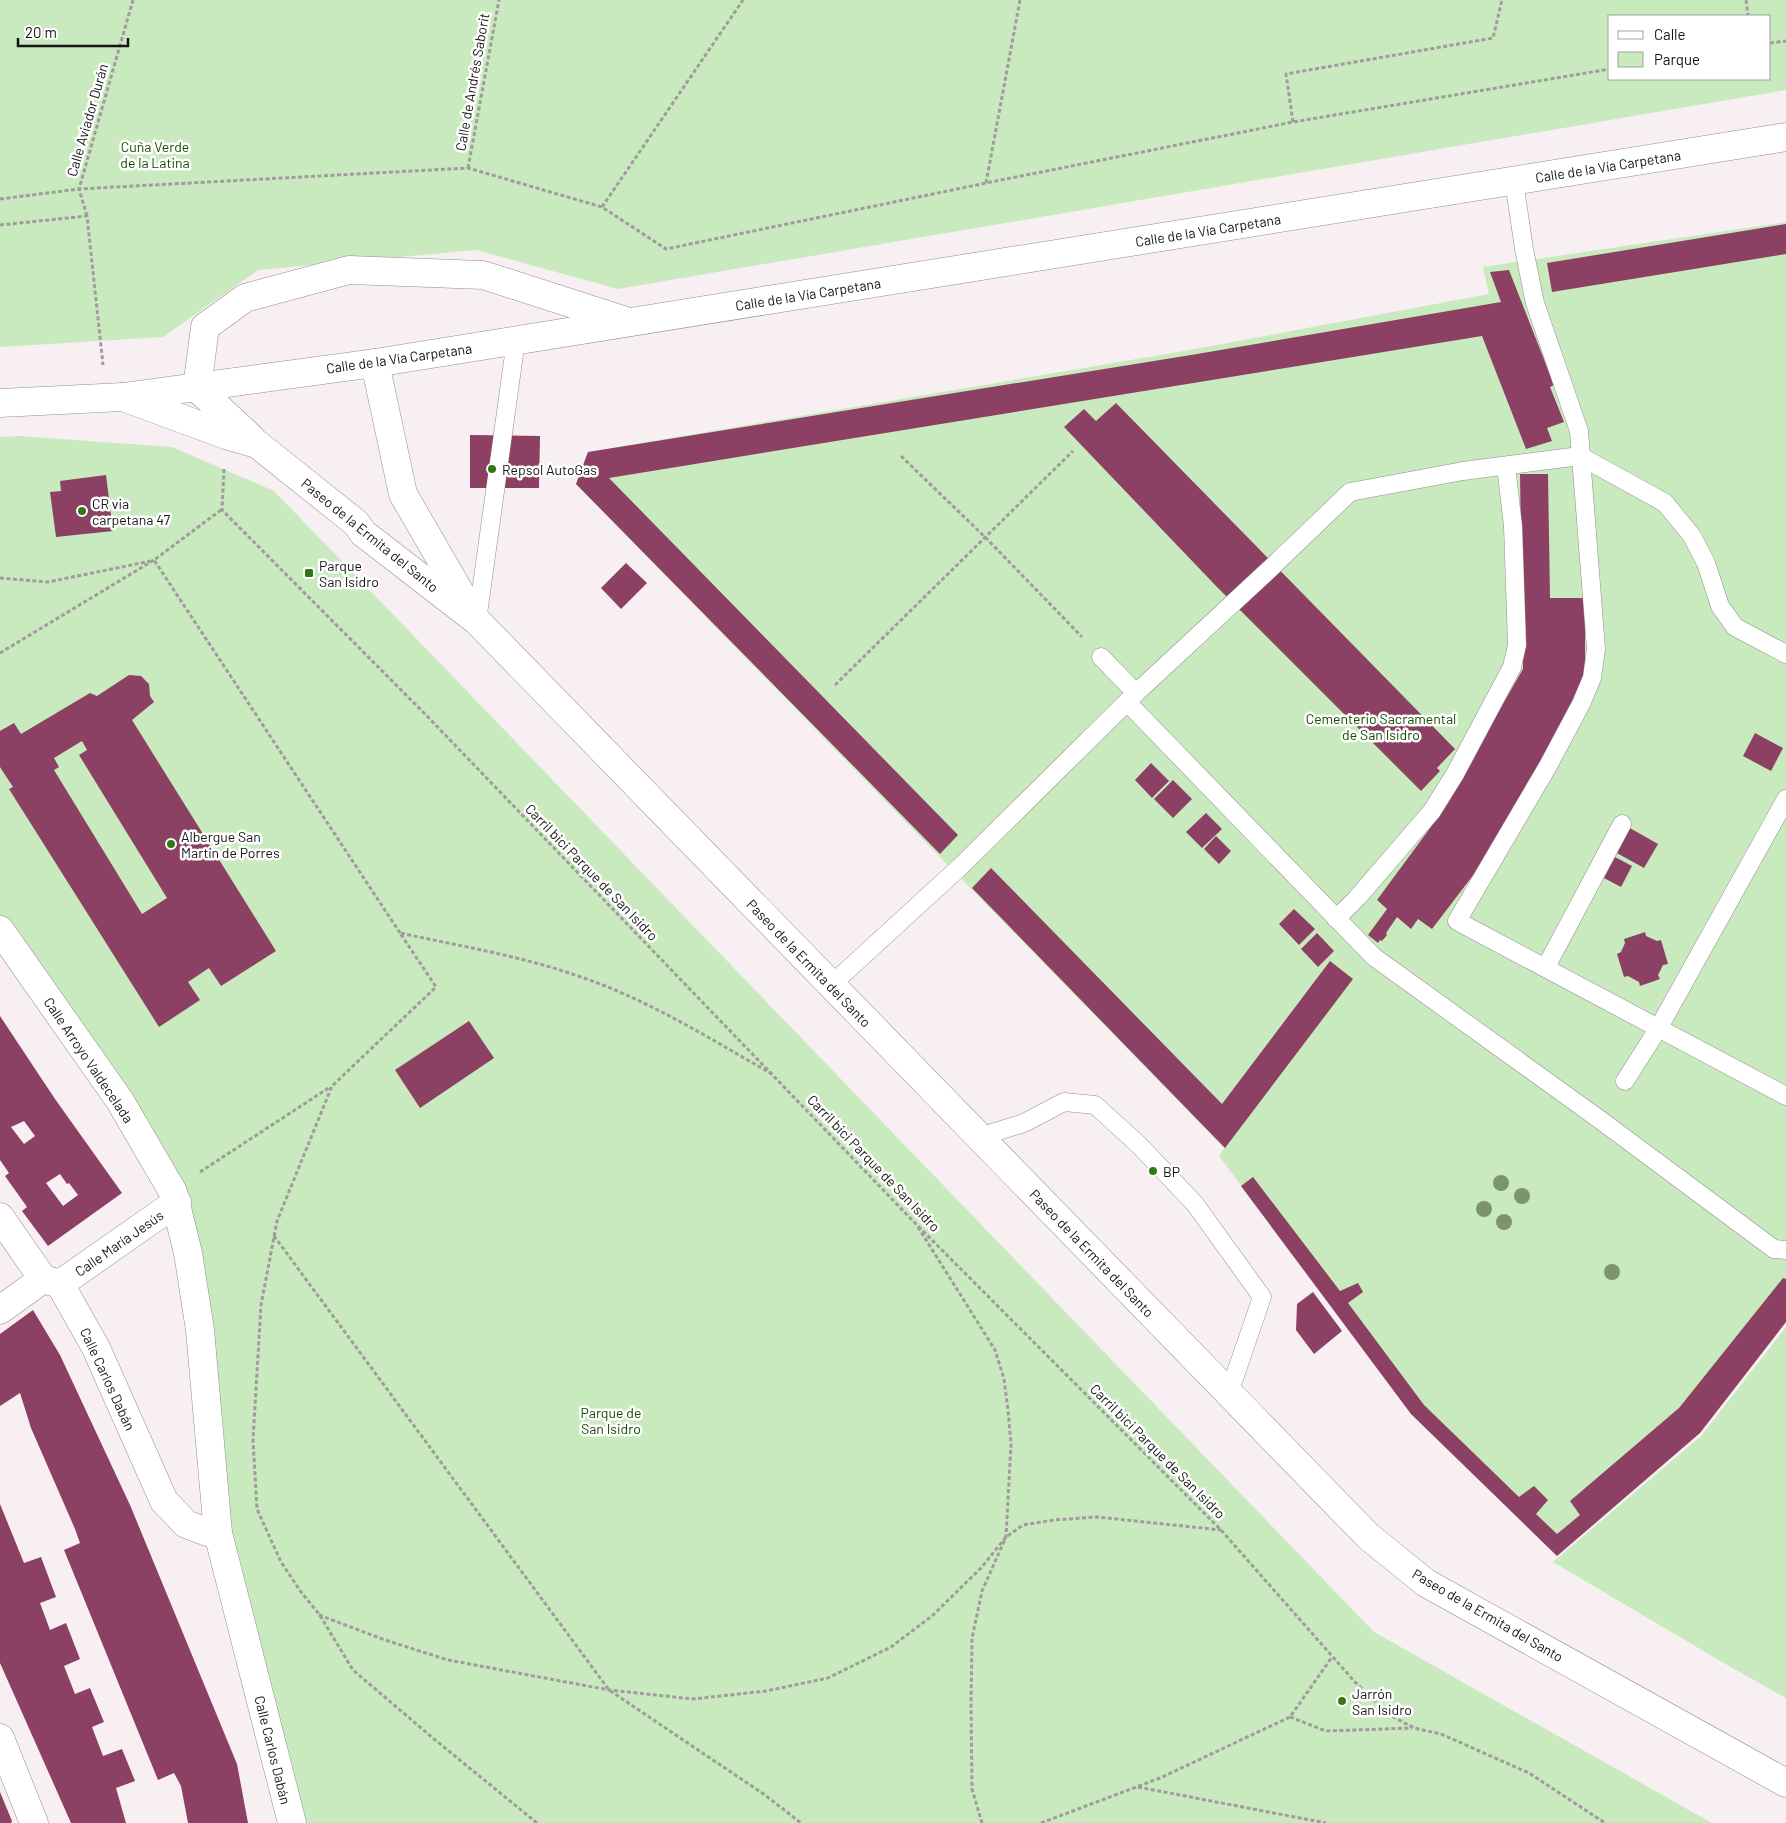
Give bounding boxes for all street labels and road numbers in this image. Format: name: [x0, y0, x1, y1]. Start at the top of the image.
street label: Calle de Andrés Saborit: [451, 12, 493, 152]
street label: Calle Aviador Durán: [63, 62, 111, 178]
street label: Calle de la Vía Carpetana: [1534, 146, 1682, 186]
street label: Calle de la Vía Carpetana: [1134, 210, 1282, 250]
street label: Calle de la Vía Carpetana: [734, 274, 882, 314]
street label: Calle de la Vía Carpetana: [325, 339, 473, 377]
street label: Paseo de la Ermita del Santo: [298, 474, 442, 596]
street label: Carril bici Parque de San Isidro: [522, 800, 662, 944]
street label: Paseo de la Ermita del Santo: [743, 895, 875, 1031]
street label: Calle Arroyo Valdecelada: [41, 994, 137, 1126]
street label: Carril bici Parque de San Isidro: [804, 1091, 944, 1235]
street label: Paseo de la Ermita del Santo: [1026, 1185, 1158, 1321]
street label: Calle María Jesús: [72, 1206, 167, 1280]
street label: Calle Carlos Dabán: [77, 1325, 139, 1433]
street label: Carril bici Parque de San Isidro: [1087, 1380, 1229, 1522]
street label: Paseo de la Ermita del Santo: [1410, 1565, 1566, 1665]
street label: Calle Carlos Dabán: [251, 1694, 295, 1806]

